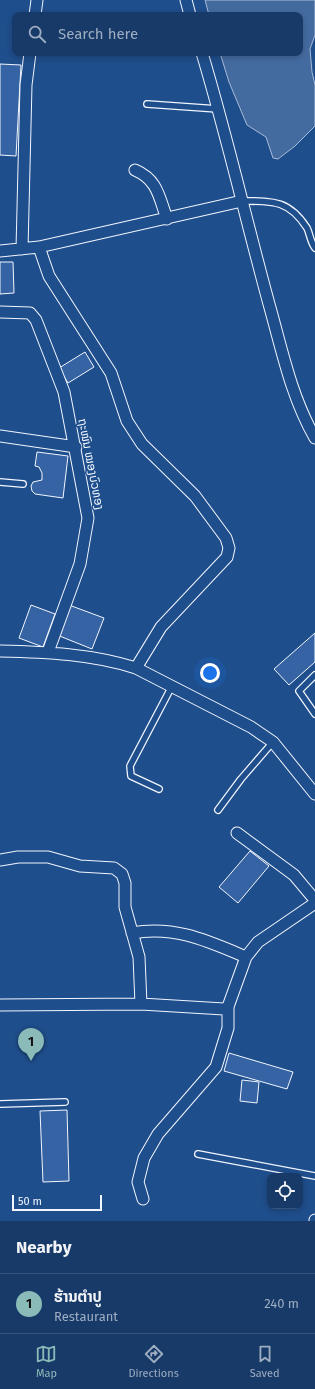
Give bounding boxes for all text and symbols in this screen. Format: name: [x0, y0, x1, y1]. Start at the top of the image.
search box: [12, 12, 303, 56]
icon: search: [26, 23, 48, 45]
text: Search here: [58, 25, 138, 43]
street label: ຖະໜົນ ໝອງບົວທອງ: [75, 417, 107, 511]
your location: [200, 663, 220, 683]
pin: 1: [18, 1028, 44, 1061]
map controls: [267, 1173, 303, 1209]
button: locate: [267, 1173, 303, 1209]
scale bar: [12, 1193, 102, 1212]
text: 50 m: [18, 1195, 42, 1208]
text: Nearby: [16, 1237, 71, 1258]
text: ຮ້ານຕຳປູ: [54, 1288, 102, 1306]
text: 1: [26, 1296, 32, 1311]
text: 240 m: [264, 1296, 299, 1311]
text: Restaurant: [54, 1309, 118, 1324]
tab: Map: [35, 1343, 57, 1380]
tab: Directions: [128, 1343, 179, 1380]
tab: Saved: [250, 1343, 280, 1380]

